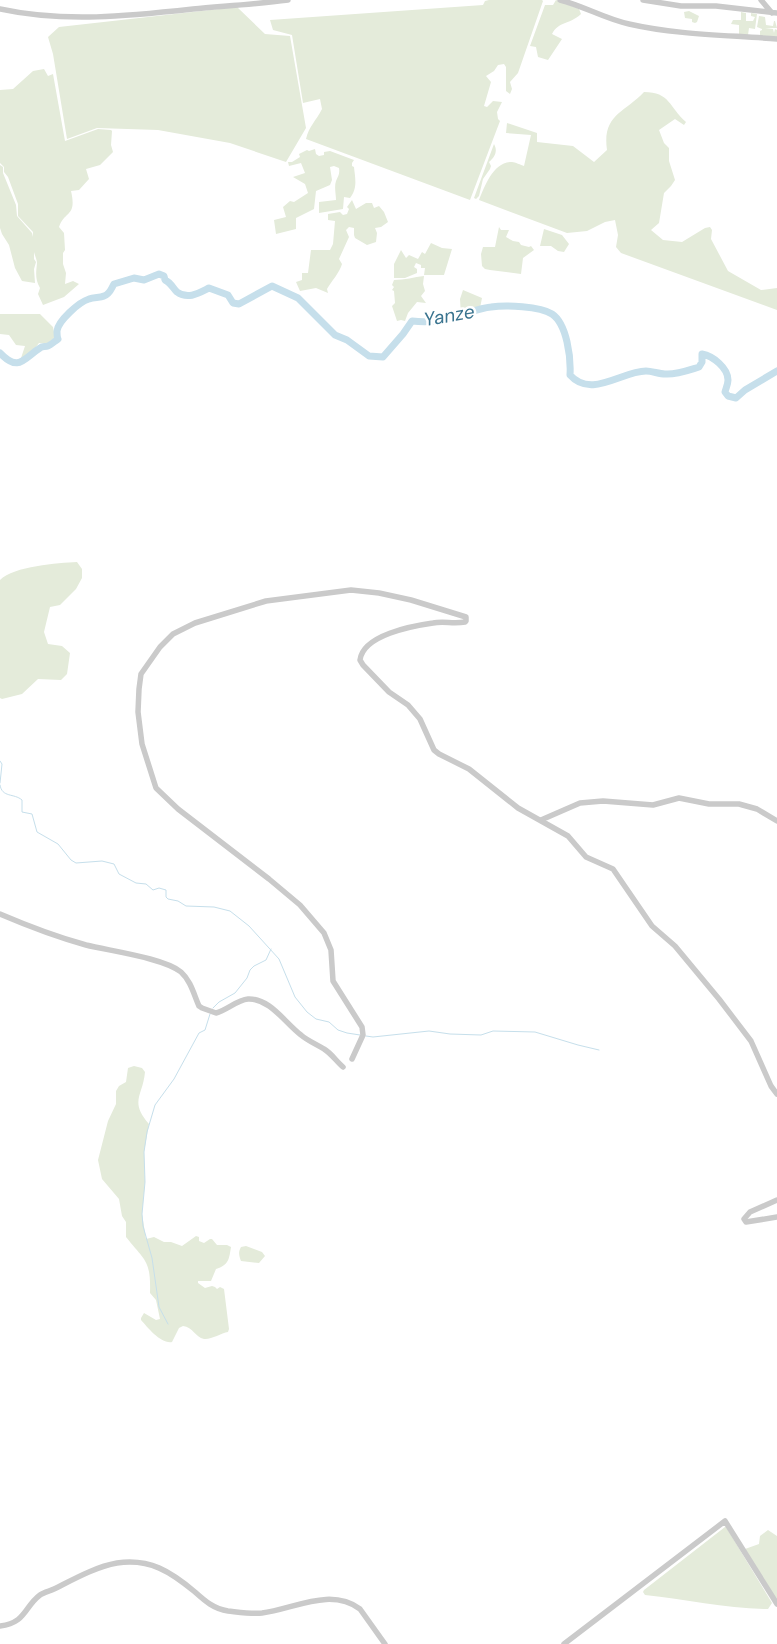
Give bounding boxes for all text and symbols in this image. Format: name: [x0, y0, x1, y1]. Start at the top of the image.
water label: Yanze: [422, 299, 477, 332]

